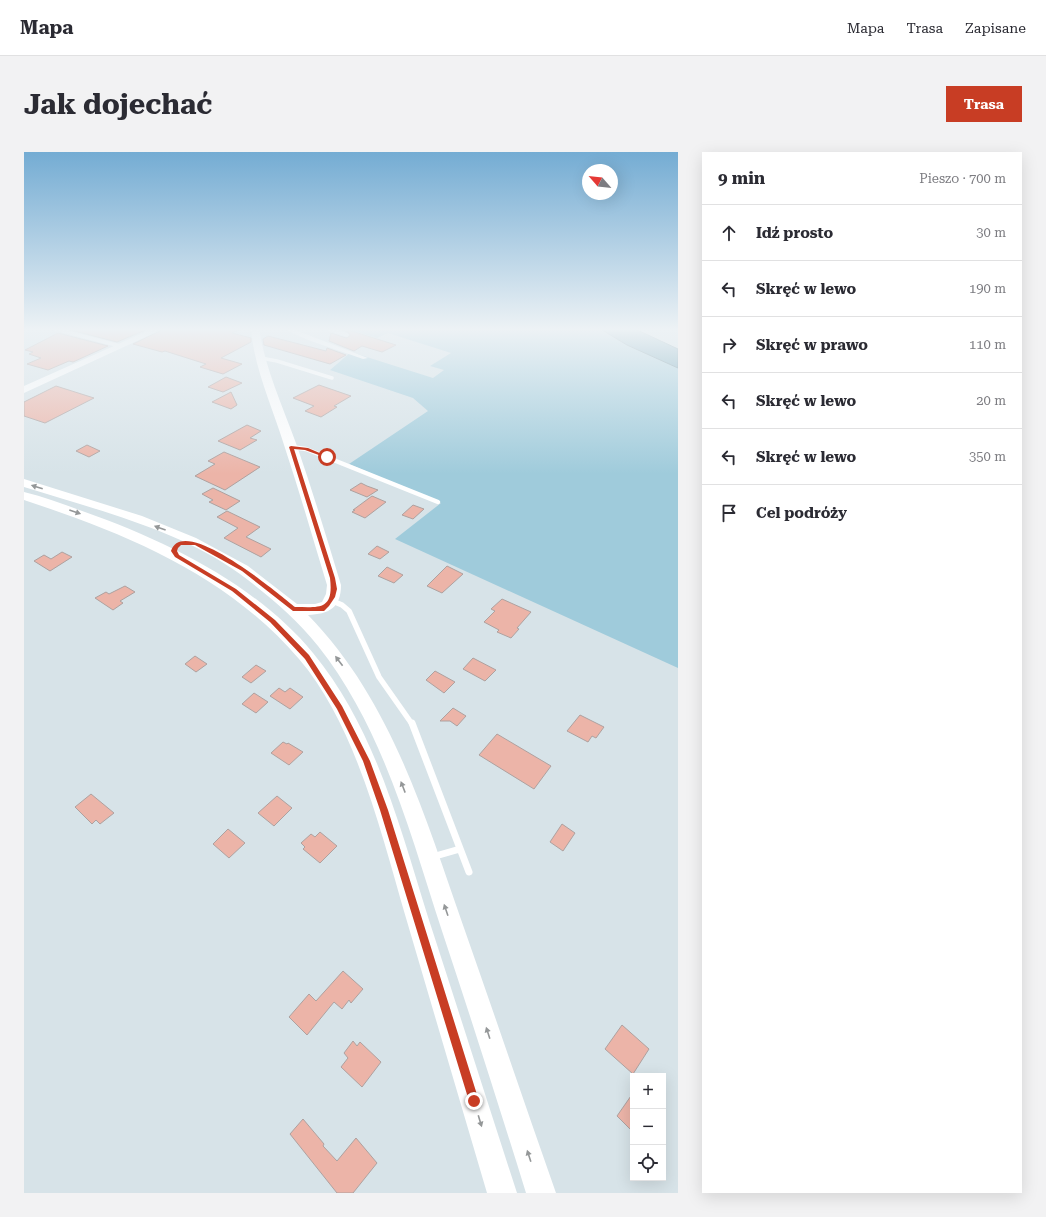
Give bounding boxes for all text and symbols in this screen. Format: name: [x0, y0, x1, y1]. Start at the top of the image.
text: Mapa: [20, 16, 73, 39]
text: Mapa: [847, 20, 884, 36]
text: Trasa: [906, 20, 943, 36]
text: Zapisane: [965, 20, 1026, 36]
button: Trasa: [946, 86, 1022, 122]
text: Jak dojechać: [24, 88, 212, 121]
north arrow: [582, 164, 618, 200]
text: 9 min: [718, 168, 765, 188]
text: Pieszo · 700 m: [919, 171, 1006, 186]
icon: ahead: [718, 222, 740, 244]
text: Idź prosto: [756, 224, 833, 242]
text: 30 m: [976, 225, 1006, 240]
icon: left: [718, 278, 740, 300]
text: Skręć w lewo: [756, 280, 856, 298]
text: 190 m: [969, 281, 1006, 296]
icon: right: [718, 334, 740, 356]
text: Skręć w prawo: [756, 336, 868, 354]
text: 110 m: [969, 337, 1006, 352]
icon: left: [718, 390, 740, 412]
text: Skręć w lewo: [756, 392, 856, 410]
text: 20 m: [976, 393, 1006, 408]
icon: left: [718, 446, 740, 468]
route start: [318, 448, 336, 466]
text: Skręć w lewo: [756, 448, 856, 466]
text: 350 m: [969, 449, 1006, 464]
one-way arrow: [30, 484, 42, 490]
icon: arrive: [718, 502, 740, 524]
text: Cel podróży: [756, 504, 847, 522]
one-way arrow: [69, 509, 81, 515]
one-way arrow: [154, 524, 166, 530]
one-way arrow: [335, 655, 343, 666]
one-way arrow: [400, 780, 406, 792]
one-way arrow: [443, 903, 449, 915]
one-way arrow: [485, 1026, 491, 1038]
map controls: [630, 1073, 666, 1181]
button: +: [630, 1073, 666, 1109]
route end: [465, 1092, 483, 1110]
button: −: [630, 1109, 666, 1145]
one-way arrow: [477, 1115, 483, 1127]
button: locate: [630, 1145, 666, 1181]
one-way arrow: [526, 1150, 532, 1162]

